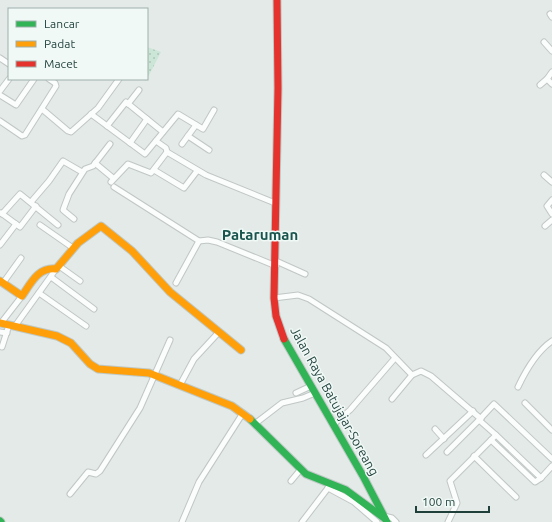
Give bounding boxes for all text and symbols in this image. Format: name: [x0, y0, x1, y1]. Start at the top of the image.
legend: [8, 8, 148, 80]
text: Lancar: [44, 17, 80, 30]
text: Padat: [44, 37, 75, 50]
text: Macet: [44, 57, 78, 70]
district label: Pataruman: [222, 226, 298, 243]
street label: Jalan Raya Batujajar-Soreang: [288, 324, 382, 478]
scale bar: [416, 488, 489, 514]
text: 100 m: [422, 495, 455, 508]

